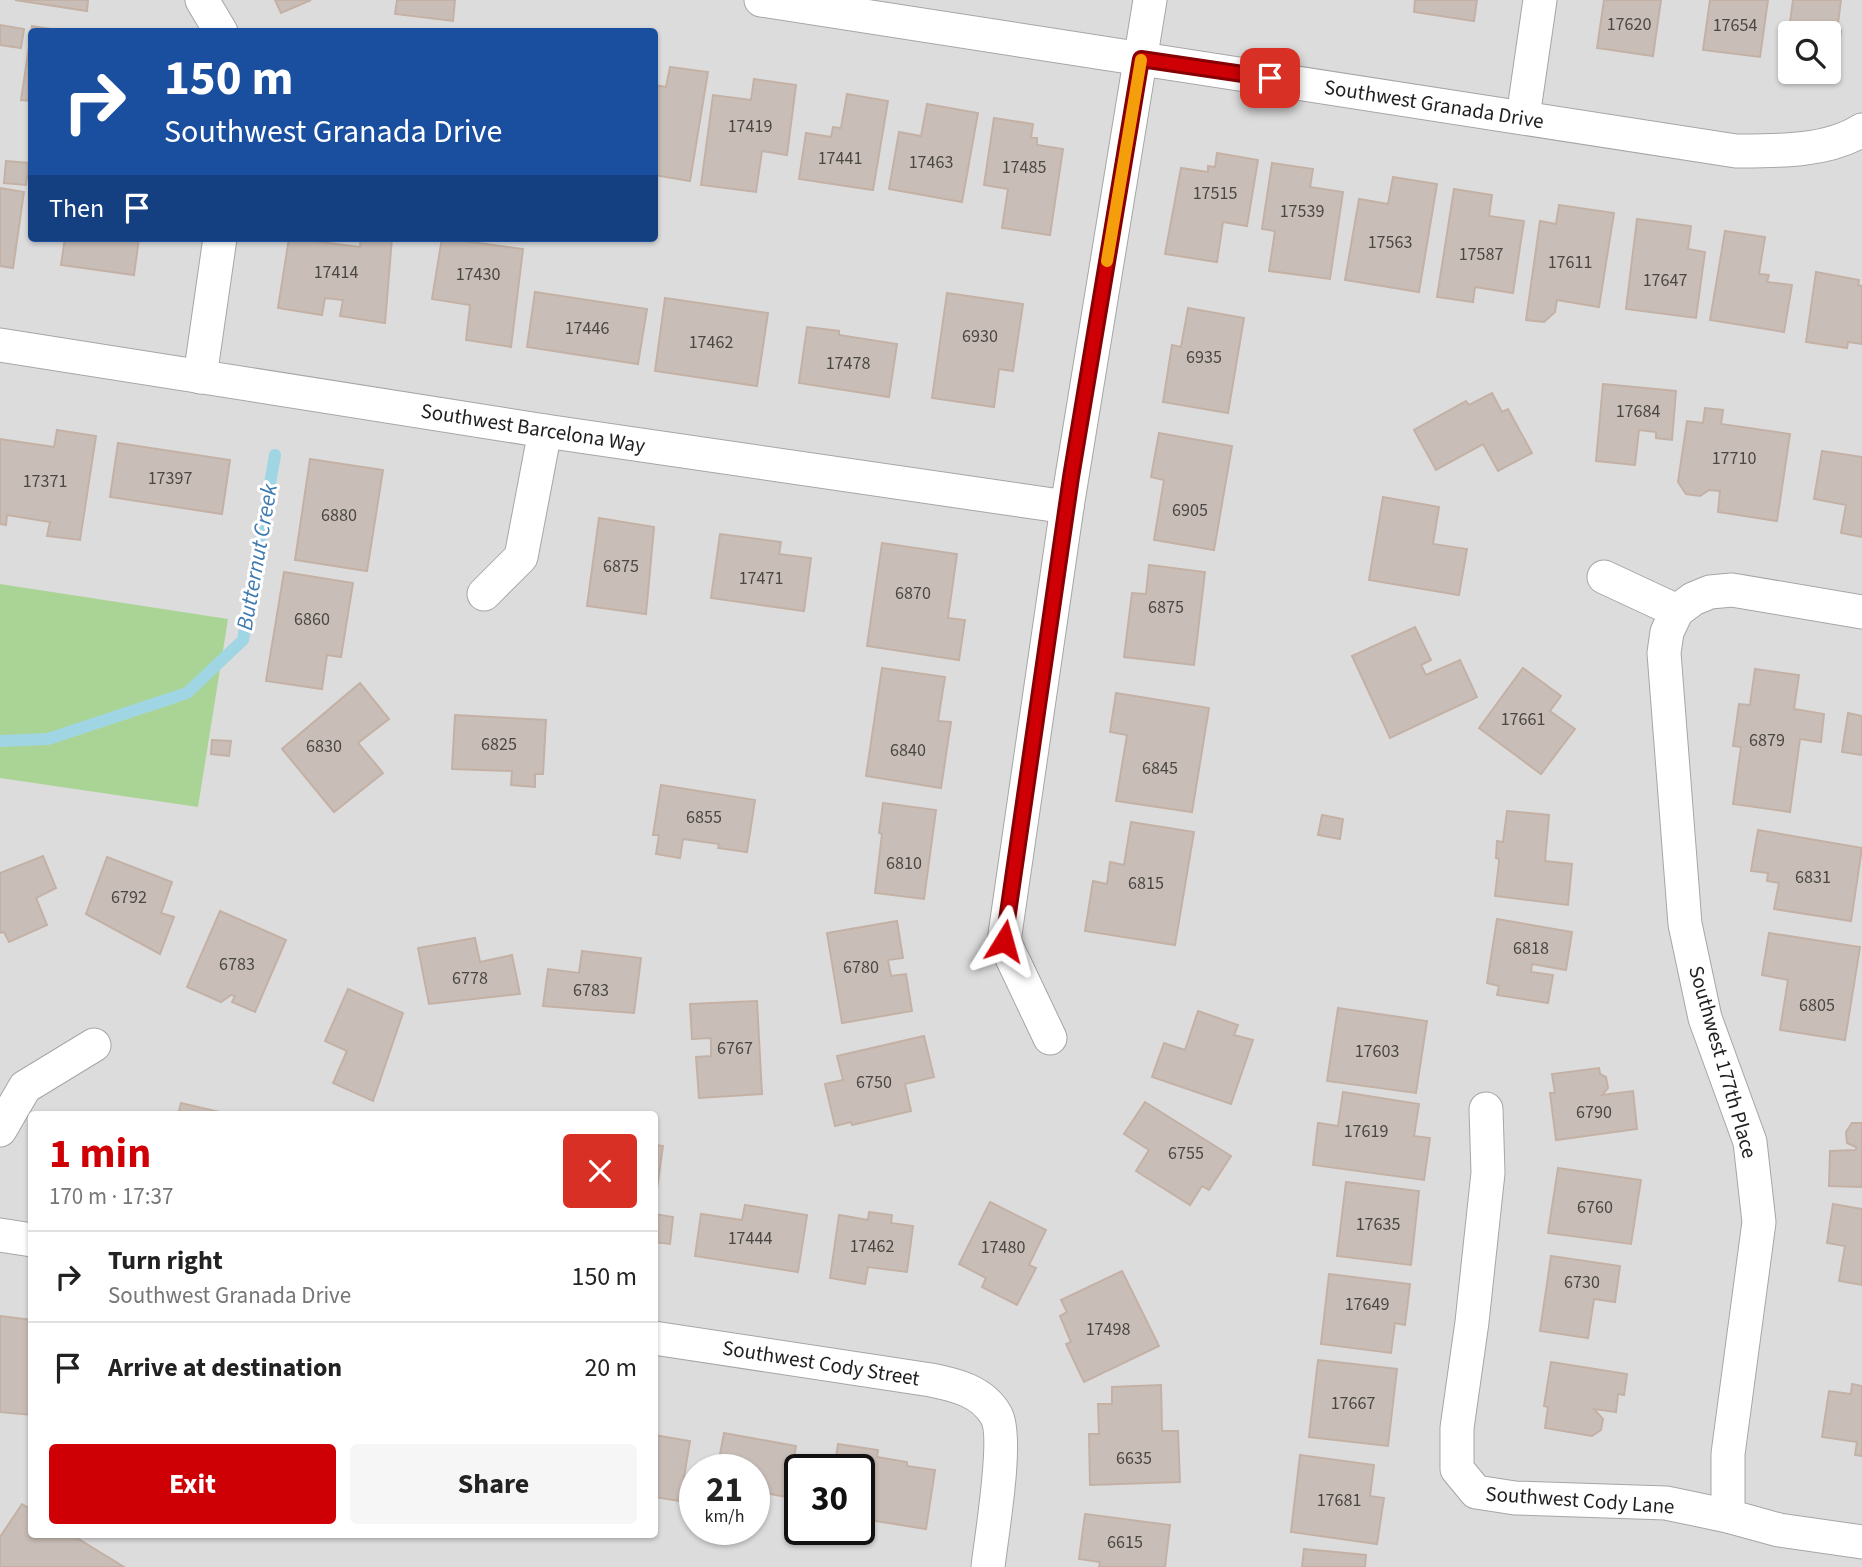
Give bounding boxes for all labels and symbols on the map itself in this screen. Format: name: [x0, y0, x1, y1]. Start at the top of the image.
house number: 17620: [1607, 12, 1651, 37]
house number: 17654: [1713, 13, 1757, 38]
pin: [1240, 48, 1300, 108]
street label: Southwest Granada Drive: [1322, 72, 1546, 136]
house number: 17419: [728, 114, 772, 139]
house number: 17441: [818, 146, 862, 171]
house number: 17463: [909, 150, 953, 175]
house number: 17485: [1002, 155, 1046, 180]
house number: 17515: [1193, 181, 1237, 206]
house number: 17539: [1280, 199, 1324, 224]
house number: 17563: [1368, 230, 1412, 255]
house number: 17587: [1459, 242, 1503, 267]
house number: 17611: [1548, 250, 1592, 275]
house number: 17414: [314, 260, 358, 285]
house number: 17430: [456, 262, 500, 287]
house number: 17647: [1643, 268, 1687, 293]
house number: 17446: [565, 316, 609, 341]
house number: 6930: [962, 324, 998, 349]
house number: 17462: [689, 330, 733, 355]
house number: 6935: [1186, 345, 1222, 370]
house number: 17478: [826, 351, 870, 376]
street label: Southwest Barcelona Way: [419, 395, 648, 461]
house number: 17684: [1616, 399, 1660, 424]
house number: 17710: [1712, 446, 1756, 471]
house number: 17397: [148, 466, 192, 491]
house number: 17371: [23, 469, 67, 494]
water label: Butternut Creek: [228, 480, 286, 633]
house number: 6905: [1172, 498, 1208, 523]
house number: 6880: [321, 503, 357, 528]
house number: 6875: [603, 554, 639, 579]
house number: 17471: [739, 566, 783, 591]
house number: 6870: [895, 581, 931, 606]
house number: 6875: [1148, 595, 1184, 620]
house number: 6860: [294, 607, 330, 632]
house number: 17661: [1501, 707, 1545, 732]
house number: 6879: [1749, 728, 1785, 753]
house number: 6825: [481, 732, 517, 757]
house number: 6830: [306, 734, 342, 759]
house number: 6840: [890, 738, 926, 763]
house number: 6845: [1142, 756, 1178, 781]
house number: 6855: [686, 805, 722, 830]
house number: 6810: [886, 851, 922, 876]
house number: 6831: [1795, 865, 1831, 890]
house number: 6815: [1128, 871, 1164, 896]
house number: 6792: [111, 885, 147, 910]
position arrow: [967, 904, 1041, 978]
house number: 6818: [1513, 936, 1549, 961]
house number: 6783: [219, 952, 255, 977]
house number: 6780: [843, 955, 879, 980]
street label: Southwest 177th Place: [1681, 962, 1765, 1162]
house number: 6778: [452, 966, 488, 991]
house number: 6783: [573, 978, 609, 1003]
house number: 6805: [1799, 993, 1835, 1018]
house number: 6767: [717, 1036, 753, 1061]
house number: 17603: [1355, 1039, 1399, 1064]
house number: 6750: [856, 1070, 892, 1095]
house number: 6790: [1576, 1100, 1612, 1125]
house number: 17619: [1344, 1119, 1388, 1144]
house number: 6755: [1168, 1141, 1204, 1166]
house number: 6760: [1577, 1195, 1613, 1220]
house number: 17635: [1356, 1212, 1400, 1237]
house number: 17444: [728, 1226, 772, 1251]
house number: 17462: [850, 1234, 894, 1259]
house number: 17480: [981, 1235, 1025, 1260]
house number: 6730: [1564, 1270, 1600, 1295]
house number: 17649: [1345, 1292, 1389, 1317]
house number: 17498: [1086, 1317, 1130, 1342]
street label: Southwest Cody Street: [720, 1333, 922, 1393]
house number: 17667: [1331, 1391, 1375, 1416]
house number: 6635: [1116, 1446, 1152, 1471]
speed limit sign: 30: [784, 1454, 875, 1545]
street label: Southwest Cody Lane: [1484, 1478, 1676, 1522]
house number: 17681: [1317, 1488, 1361, 1513]
house number: 6615: [1107, 1530, 1143, 1555]

